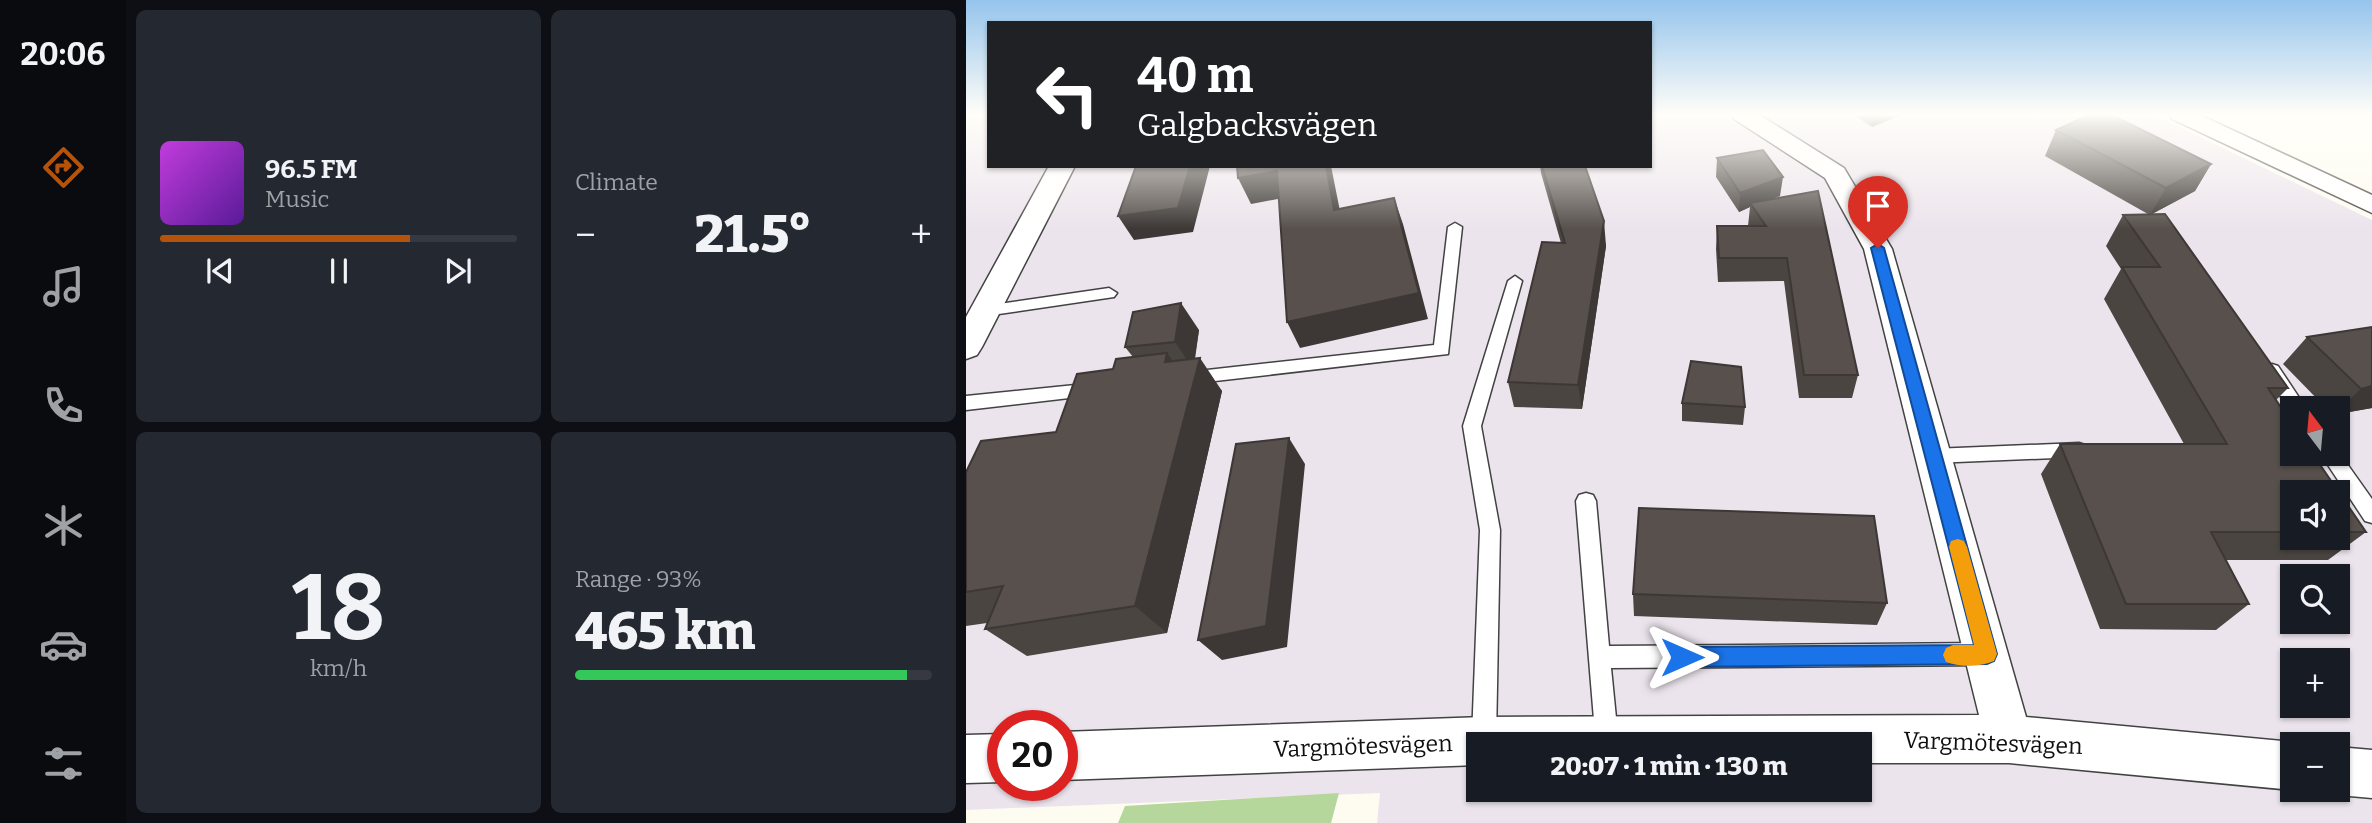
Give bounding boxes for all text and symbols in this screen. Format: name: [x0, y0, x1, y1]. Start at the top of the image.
text: 20:06: [20, 35, 106, 73]
text: 40 m: [1137, 46, 1254, 105]
icon: left: [1022, 49, 1113, 140]
text: Galgbacksvägen: [1137, 106, 1377, 144]
icon: directions: [39, 143, 88, 192]
text: 96.5 FM: [265, 154, 357, 185]
text: Climate: [575, 168, 658, 196]
pin: [1848, 176, 1908, 248]
text: Music: [265, 185, 329, 213]
icon: arrive: [1859, 187, 1897, 225]
text: 21.5°: [695, 203, 812, 266]
text: −: [575, 212, 596, 258]
text: +: [910, 212, 932, 258]
icon: previous: [201, 252, 239, 290]
icon: pause: [320, 252, 358, 290]
icon: next: [439, 252, 477, 290]
icon: music: [39, 262, 88, 311]
icon: phone: [39, 381, 88, 430]
north arrow: [2280, 396, 2350, 466]
map controls: [2280, 396, 2350, 802]
button: sound: [2280, 480, 2350, 550]
icon: climate: [39, 501, 88, 550]
text: 18: [291, 554, 386, 663]
button: search: [2280, 564, 2350, 634]
text: Range · 93%: [575, 565, 702, 593]
text: 465 km: [575, 600, 756, 663]
icon: car: [39, 620, 88, 669]
position arrow: [1645, 620, 1719, 694]
button: +: [2280, 648, 2350, 718]
text: km/h: [310, 654, 367, 682]
speed limit sign: 20: [987, 710, 1078, 801]
street label: Vargmötesvägen: [1903, 726, 2083, 760]
street label: Vargmötesvägen: [1273, 729, 1453, 763]
button: −: [2280, 732, 2350, 802]
icon: filters: [39, 739, 88, 788]
text: 20:07 · 1 min · 130 m: [1550, 751, 1788, 782]

